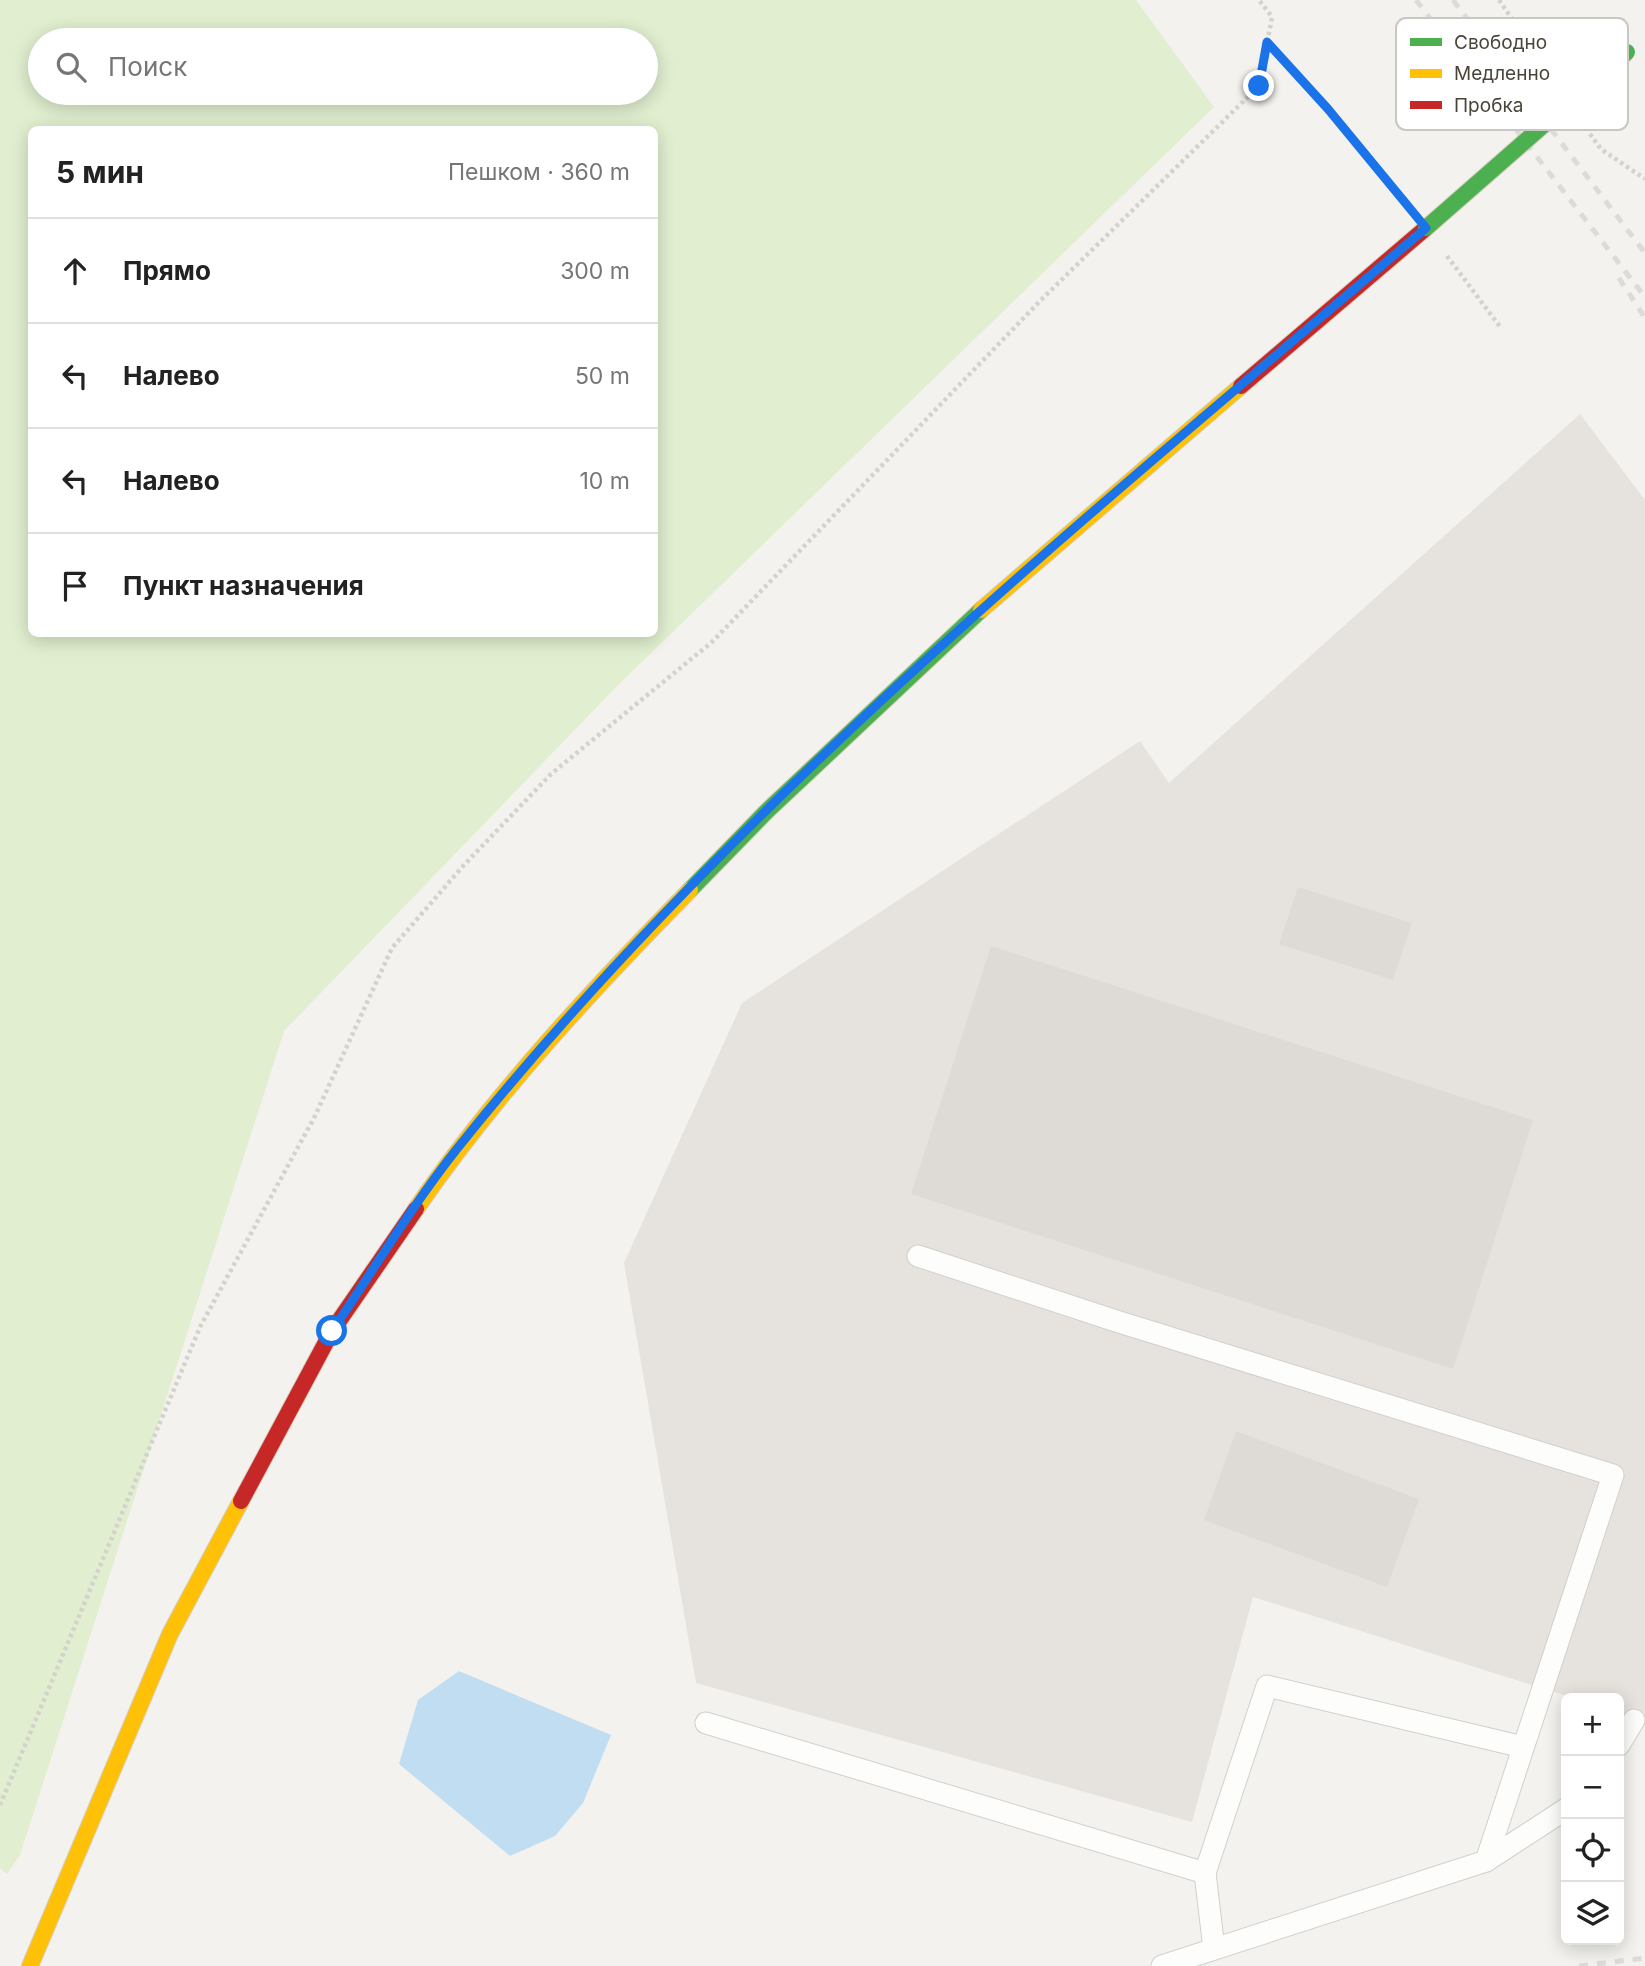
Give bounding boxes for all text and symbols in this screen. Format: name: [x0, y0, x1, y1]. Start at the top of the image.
legend: [1396, 18, 1628, 130]
search box: [28, 28, 658, 105]
text: Свободно: [1454, 31, 1547, 54]
icon: search: [52, 48, 90, 86]
text: Поиск: [108, 51, 187, 82]
text: Медленно: [1454, 62, 1550, 85]
route end: [1243, 70, 1274, 101]
text: Пробка: [1454, 94, 1523, 117]
text: 5 мин: [56, 154, 144, 190]
text: Пешком · 360 m: [448, 158, 630, 186]
icon: ahead: [56, 252, 94, 290]
text: Прямо: [123, 255, 211, 286]
text: 300 m: [560, 257, 630, 285]
icon: left: [56, 357, 94, 395]
text: Налево: [123, 360, 220, 391]
text: 50 m: [575, 362, 630, 390]
icon: left: [56, 462, 94, 500]
text: Налево: [123, 465, 220, 496]
text: 10 m: [580, 467, 630, 495]
icon: arrive: [56, 567, 94, 605]
text: Пункт назначения: [123, 570, 364, 601]
route start: [316, 1315, 347, 1346]
map controls: [1561, 1693, 1624, 1945]
button: +: [1561, 1693, 1624, 1756]
button: −: [1561, 1756, 1624, 1819]
button: locate: [1561, 1819, 1624, 1882]
button: layers: [1561, 1882, 1624, 1945]

